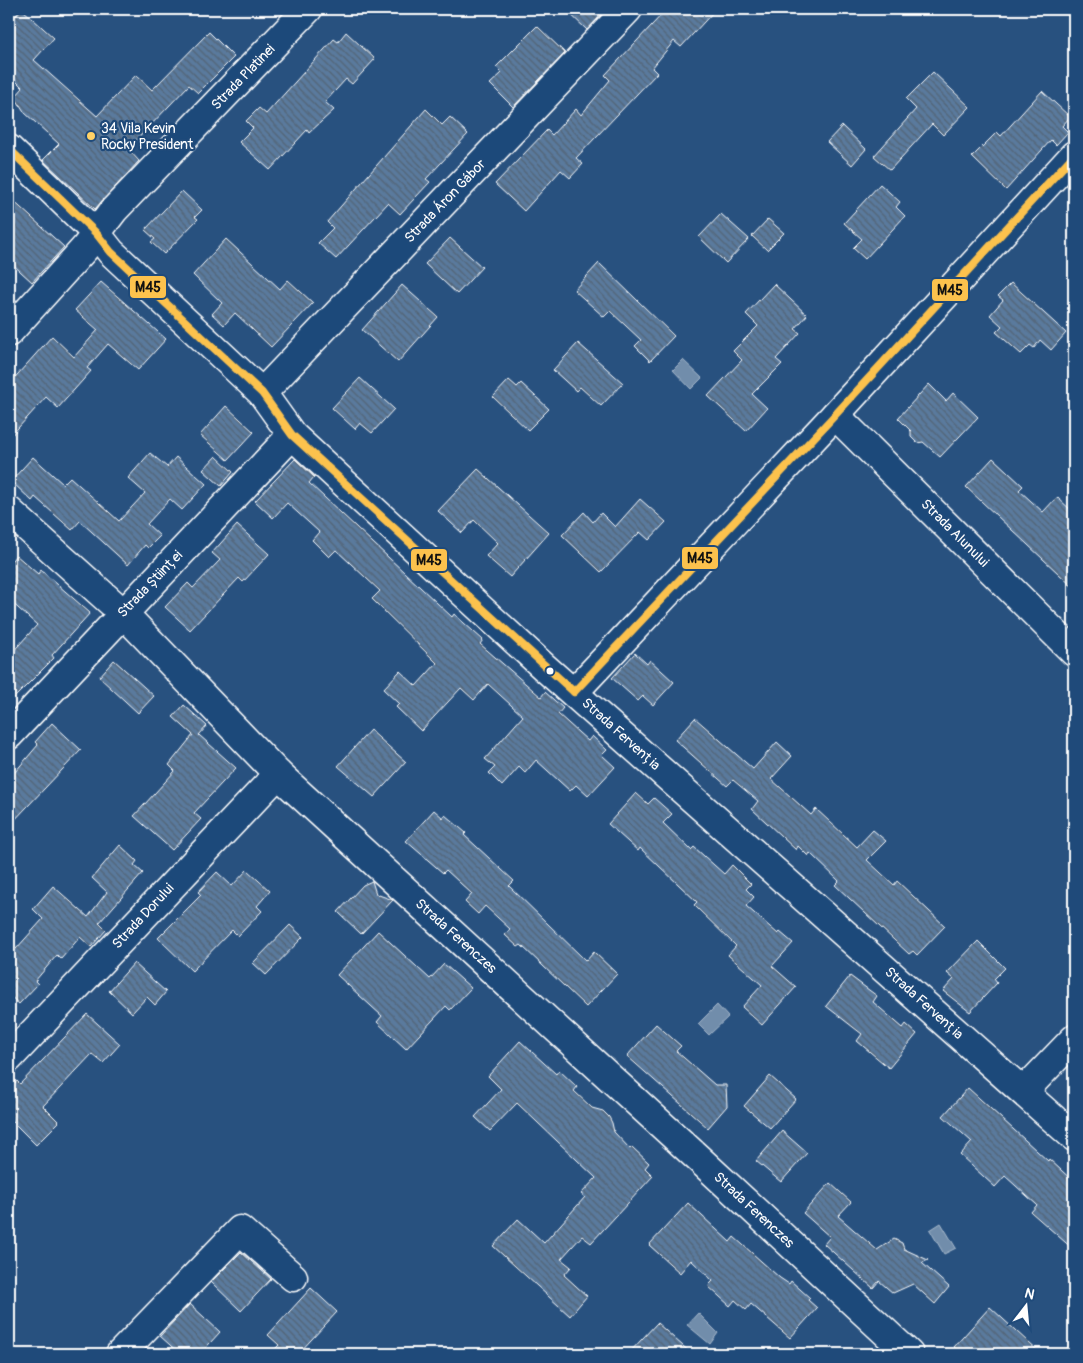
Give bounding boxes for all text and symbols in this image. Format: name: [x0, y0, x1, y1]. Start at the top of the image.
street label: Strada Platinei: [208, 40, 279, 113]
place label: 34 Vila Kevin Rocky President: [101, 120, 194, 153]
marker: 34 Vila Kevin Rocky President: [85, 130, 97, 142]
street label: Strada Áron Gábor: [400, 155, 489, 246]
line badge: M45: [129, 275, 167, 299]
line badge: M45: [931, 278, 969, 302]
text: M45: [135, 279, 161, 296]
text: M45: [937, 282, 963, 299]
street label: Strada Alunului: [918, 496, 993, 571]
line badge: M45: [681, 546, 719, 570]
street label: Strada Științei: [114, 547, 186, 621]
line badge: M45: [410, 548, 448, 572]
text: M45: [687, 550, 713, 567]
text: M45: [416, 552, 442, 569]
unlabelled marker: [545, 666, 555, 676]
street label: Strada Fervenția: [578, 694, 664, 774]
street label: Strada Dorului: [109, 880, 178, 952]
street label: Strada Ferenczes: [412, 895, 501, 977]
street label: Strada Fervenția: [881, 963, 967, 1043]
street label: Strada Ferenczes: [710, 1169, 798, 1252]
north arrow: [1000, 1280, 1050, 1330]
text: N: [1023, 1285, 1036, 1303]

